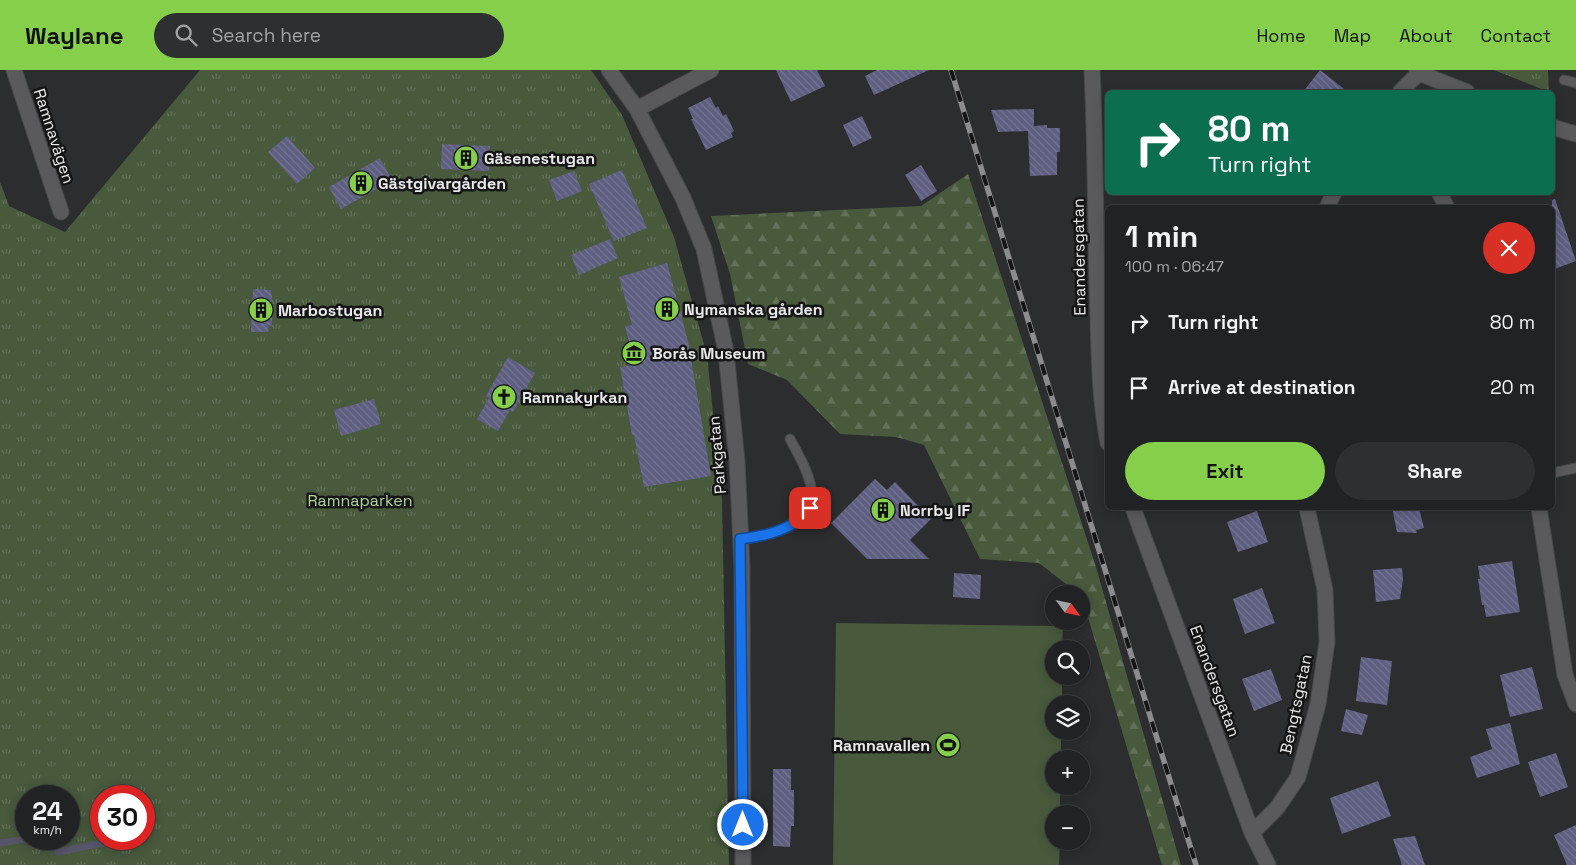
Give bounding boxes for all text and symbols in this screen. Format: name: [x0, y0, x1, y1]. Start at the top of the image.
search box: [154, 13, 504, 58]
text: Waylane: [25, 20, 124, 51]
icon: search: [172, 21, 200, 49]
text: Search here: [212, 23, 321, 48]
text: Home: [1257, 24, 1306, 47]
text: Map: [1334, 24, 1371, 47]
text: About: [1399, 24, 1453, 47]
text: Contact: [1481, 24, 1551, 47]
street label: Ramnavägen: [29, 86, 79, 186]
text: 80 m: [1208, 107, 1290, 151]
icon: right: [1125, 110, 1190, 175]
building icon: Gäsenestugan: [453, 145, 479, 171]
place label: Gäsenestugan: [484, 148, 595, 169]
text: Turn right: [1208, 150, 1311, 178]
building icon: Gästgivargården: [348, 170, 374, 196]
place label: Gästgivargården: [378, 173, 506, 194]
street label: Enandersgatan: [1067, 198, 1091, 316]
text: 1 min: [1125, 217, 1198, 256]
button: close: [1483, 222, 1535, 274]
text: 100 m · 06:47: [1125, 256, 1224, 277]
building icon: Nymanska gården: [654, 296, 680, 322]
building icon: Marbostugan: [248, 297, 274, 323]
place label: Nymanska gården: [684, 299, 823, 320]
place label: Marbostugan: [278, 300, 382, 321]
icon: right: [1125, 309, 1153, 337]
text: Turn right: [1168, 310, 1258, 335]
text: 80 m: [1490, 310, 1535, 335]
museum icon: Borås Museum: [621, 340, 647, 366]
place label: Borås Museum: [652, 343, 765, 364]
icon: arrive: [1125, 374, 1153, 402]
text: Arrive at destination: [1168, 375, 1356, 400]
text: 20 m: [1490, 375, 1535, 400]
church icon: Ramnakyrkan: [491, 384, 517, 410]
place label: Ramnakyrkan: [522, 387, 627, 408]
street label: Parkgatan: [703, 415, 731, 495]
button: Exit: [1125, 442, 1325, 500]
button: Share: [1335, 442, 1535, 500]
pin: [789, 487, 831, 529]
park label: Ramnaparken: [307, 490, 413, 511]
icon: arrive: [796, 494, 824, 522]
building icon: Norrby IF: [870, 497, 896, 523]
place label: Norrby IF: [900, 500, 971, 521]
north arrow: [1045, 585, 1090, 630]
map controls: [1045, 585, 1090, 850]
street label: Enandersgatan: [1185, 622, 1245, 740]
button: search: [1045, 640, 1090, 685]
street label: Bengtsgatan: [1275, 652, 1317, 756]
button: layers: [1045, 695, 1090, 740]
sports icon: Ramnavallen: [935, 732, 961, 758]
place label: Ramnavallen: [833, 735, 930, 756]
button: +: [1045, 750, 1090, 795]
speed limit sign: 30: [90, 785, 155, 850]
text: 24: [32, 795, 63, 827]
position arrow: [716, 798, 768, 850]
button: −: [1045, 805, 1090, 850]
text: km/h: [33, 822, 62, 838]

